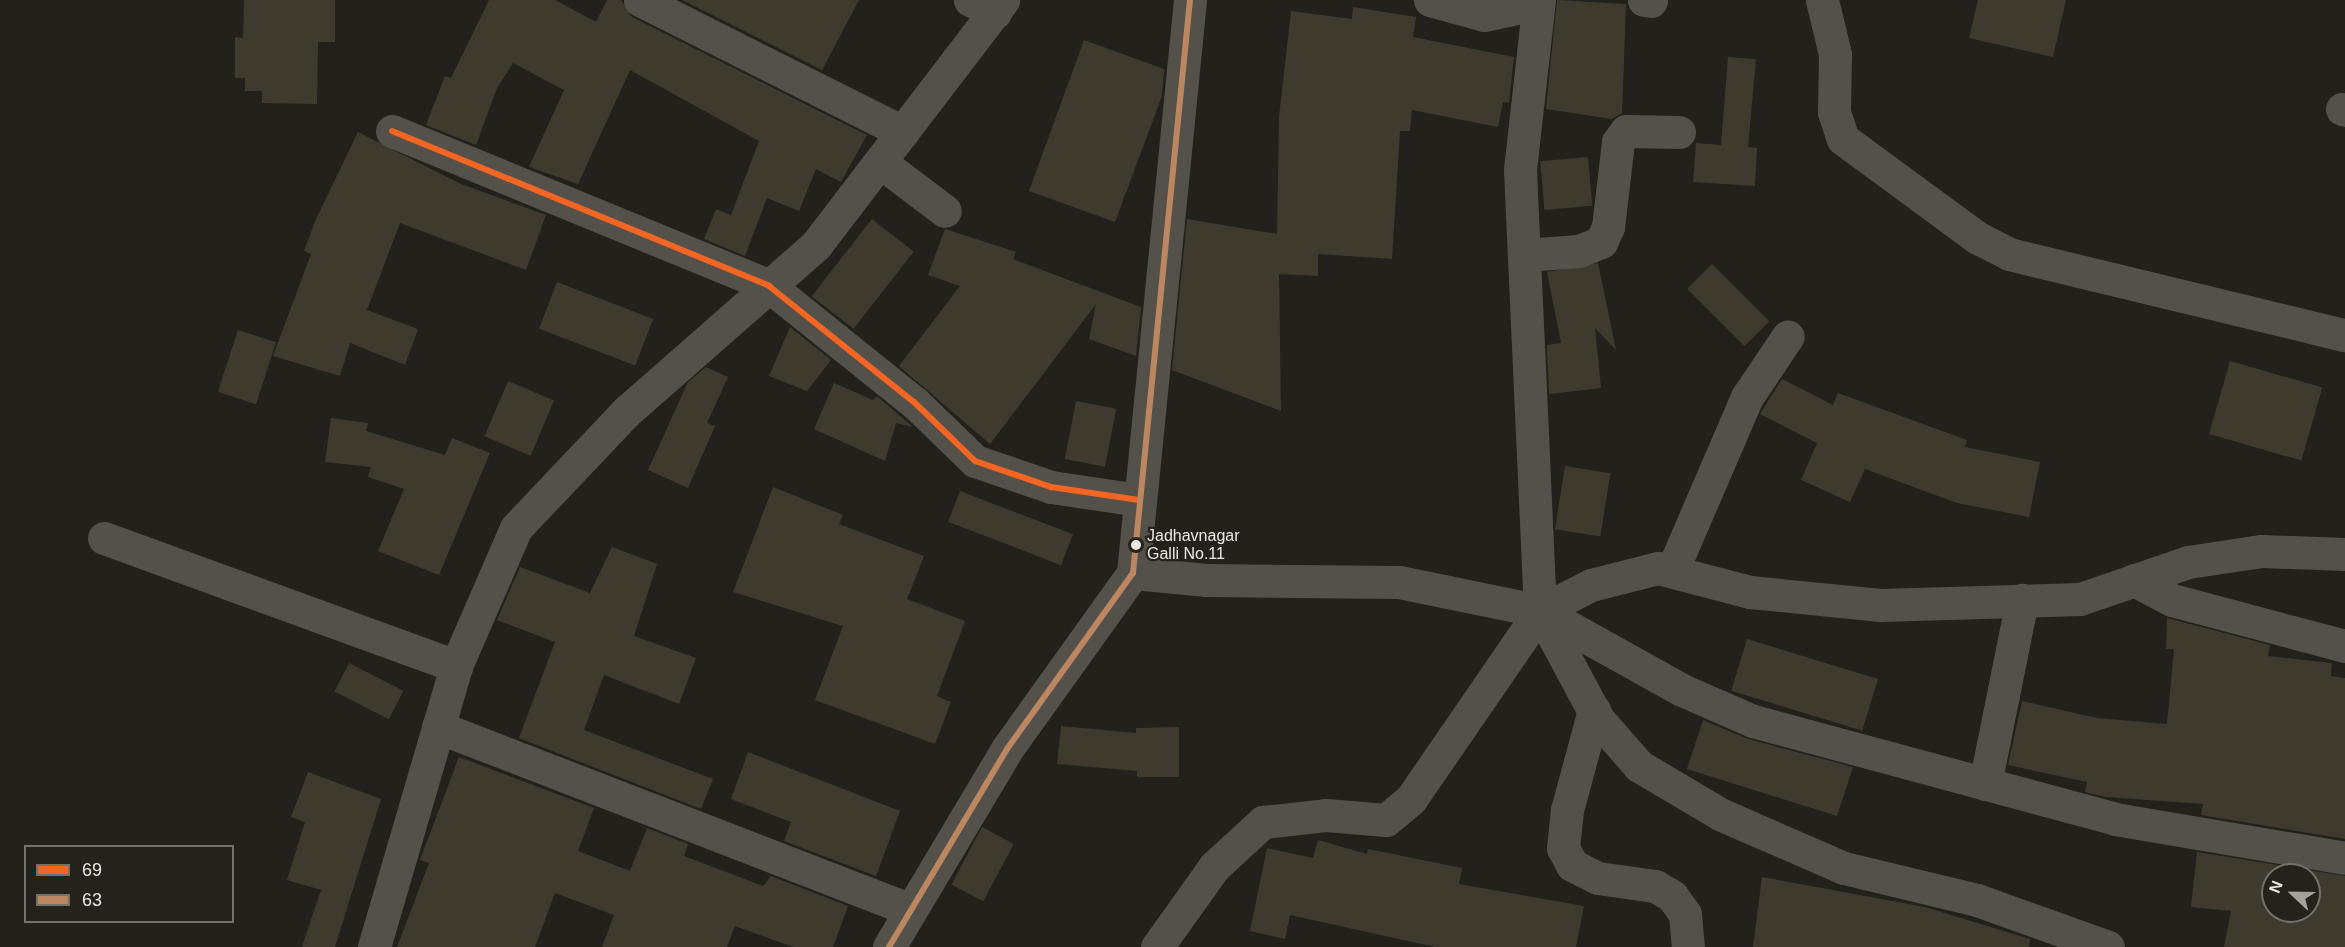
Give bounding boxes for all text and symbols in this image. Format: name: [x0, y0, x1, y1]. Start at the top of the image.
place label: Jadhavnagar Galli No.11: [1147, 526, 1240, 564]
marker: Jadhavnagar Galli No.11: [1130, 539, 1142, 551]
legend: [24, 845, 234, 923]
text: 69: [82, 860, 102, 880]
north arrow: [2261, 863, 2321, 923]
text: N: [2266, 878, 2286, 895]
text: 63: [82, 890, 102, 910]

